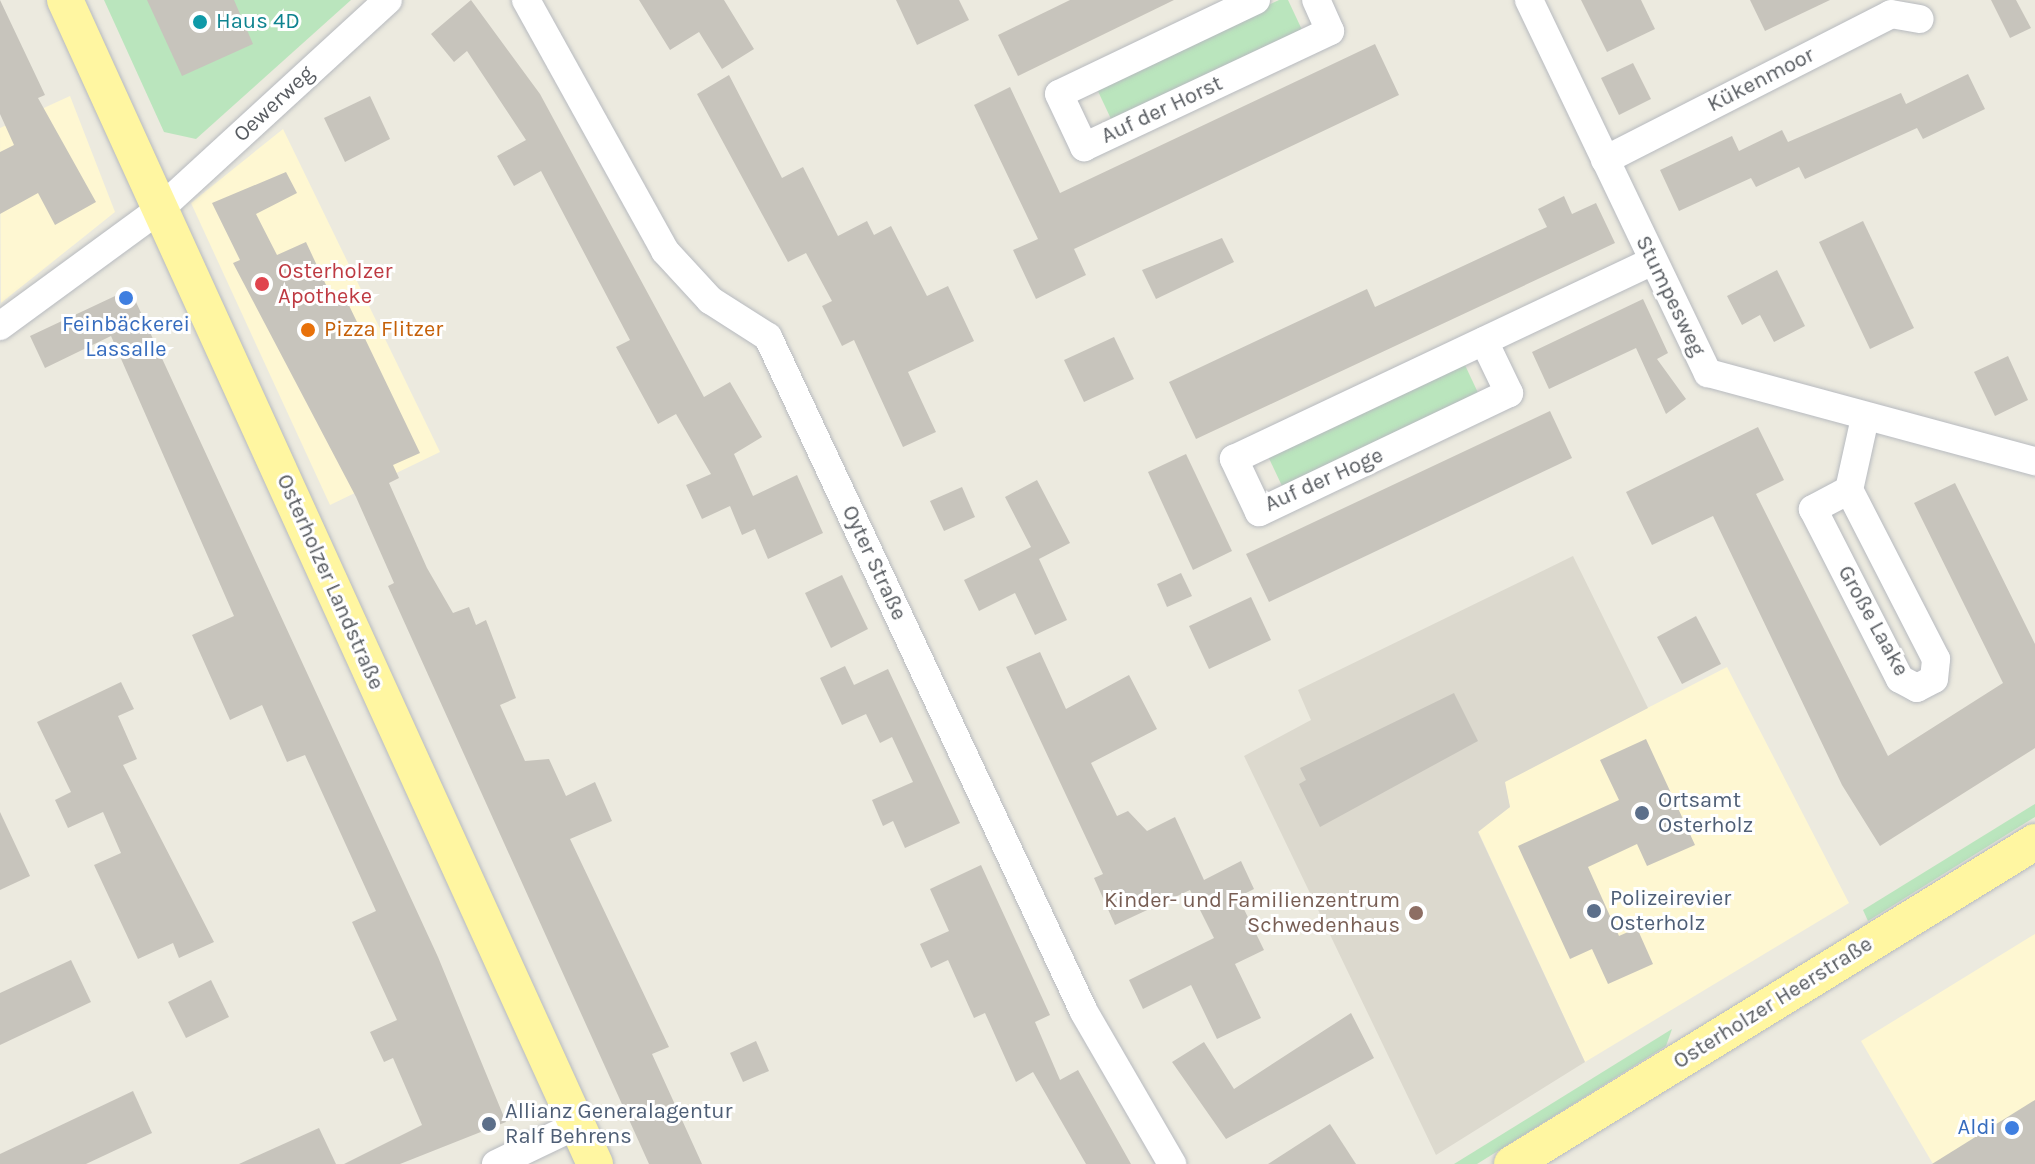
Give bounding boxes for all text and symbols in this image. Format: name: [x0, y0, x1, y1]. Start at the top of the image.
place label: Haus 4D: [216, 9, 300, 35]
marker: Haus 4D: [191, 13, 209, 31]
street label: Kükenmoor: [1703, 42, 1819, 118]
street label: Oewerweg: [228, 60, 320, 148]
street label: Auf der Horst: [1097, 70, 1227, 150]
street label: Stumpesweg: [1629, 231, 1711, 361]
place label: Osterholzer Apotheke: [278, 258, 392, 310]
marker: Osterholzer Apotheke: [253, 275, 271, 293]
marker: Feinbäckerei Lassalle: [117, 289, 135, 307]
place label: Feinbäckerei Lassalle: [62, 311, 190, 362]
place label: Pizza Flitzer: [324, 317, 443, 343]
marker: Pizza Flitzer: [299, 321, 317, 339]
street label: Auf der Hoge: [1261, 442, 1387, 518]
street label: Osterholzer Landstraße: [271, 470, 389, 694]
street label: Oyter Straße: [836, 501, 912, 625]
street label: Große Laake: [1832, 561, 1914, 681]
place label: Ortsamt Osterholz: [1658, 787, 1753, 838]
marker: Ortsamt Osterholz: [1633, 804, 1651, 822]
place label: Polizeirevier Osterholz: [1610, 885, 1731, 936]
place label: Kinder- und Familienzentrum Schwedenhaus: [1104, 887, 1400, 938]
marker: Polizeirevier Osterholz: [1585, 902, 1603, 920]
marker: Kinder- und Familienzentrum Schwedenhaus: [1407, 904, 1425, 922]
street label: Osterholzer Heerstraße: [1669, 931, 1877, 1075]
place label: Allianz Generalagentur Ralf Behrens: [505, 1098, 732, 1150]
marker: Allianz Generalagentur Ralf Behrens: [480, 1115, 498, 1133]
place label: Aldi: [1958, 1115, 1996, 1141]
marker: Aldi: [2003, 1119, 2021, 1137]

